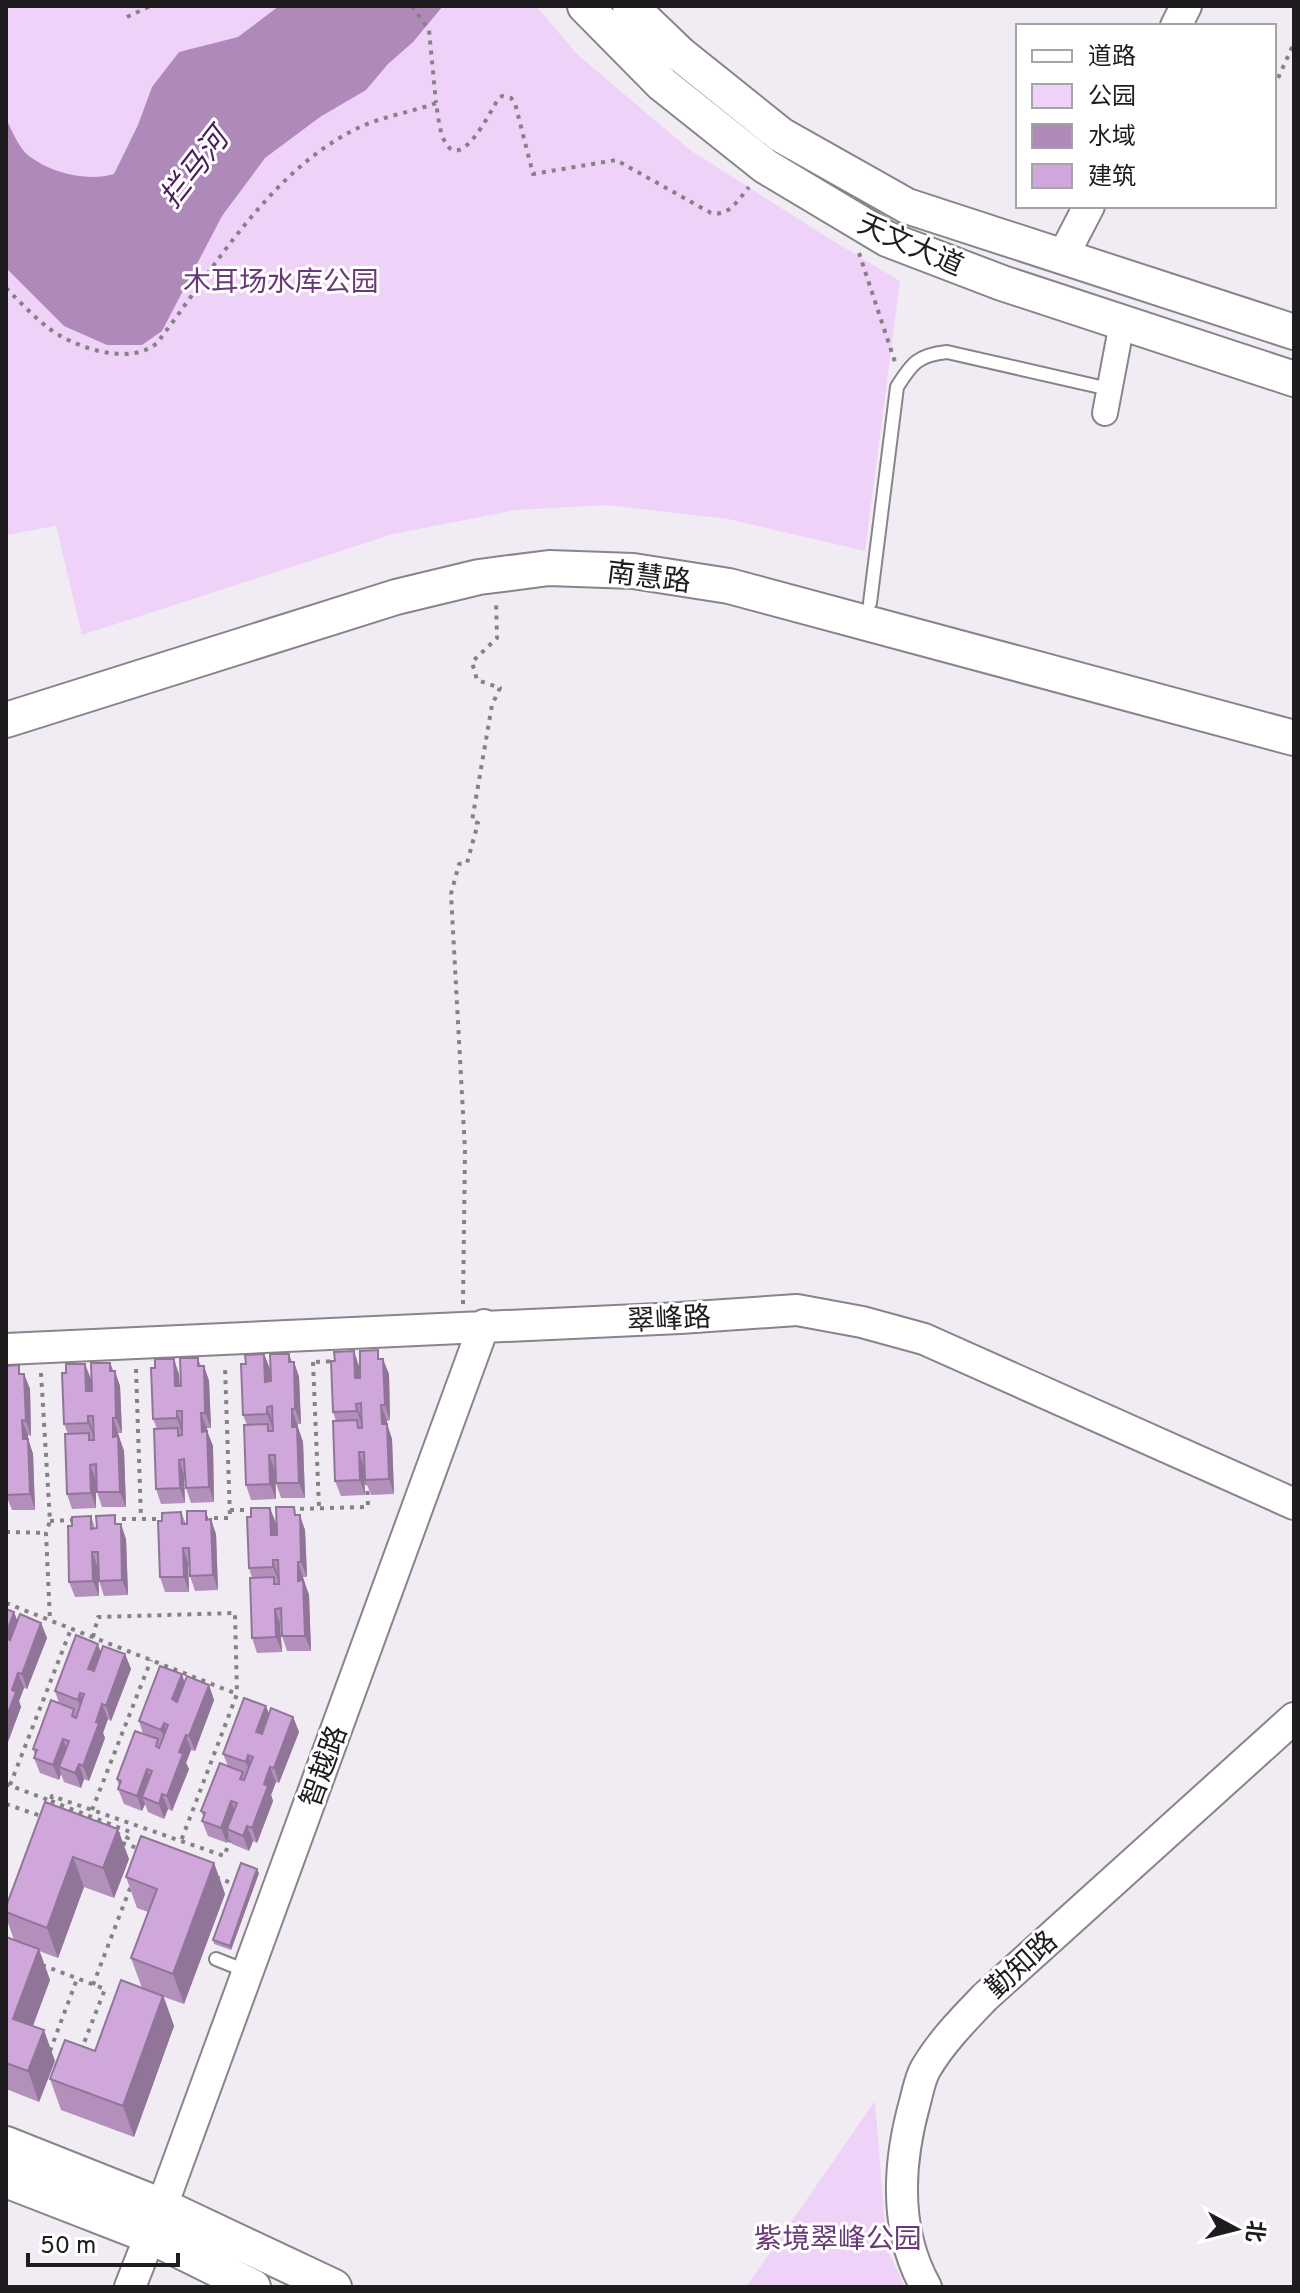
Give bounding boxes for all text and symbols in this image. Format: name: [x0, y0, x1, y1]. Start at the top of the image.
legend: [1016, 24, 1276, 208]
text: 道路: [1088, 43, 1136, 73]
text: 公园: [1088, 83, 1136, 113]
water label: 拦马河: [154, 119, 241, 216]
text: 水域: [1088, 123, 1136, 153]
text: 建筑: [1088, 163, 1136, 193]
street label: 天文大道: [851, 208, 968, 286]
park label: 木耳场水库公园: [183, 266, 379, 302]
street label: 南慧路: [605, 556, 693, 602]
street label: 翠峰路: [626, 1301, 712, 1341]
street label: 智越路: [295, 1721, 357, 1813]
street label: 勤知路: [980, 1925, 1066, 2008]
north arrow: [1196, 2189, 1276, 2269]
scale bar: [28, 2217, 178, 2267]
text: 北: [1239, 2219, 1268, 2244]
park label: 紫境翠峰公园: [754, 2223, 922, 2259]
text: 50 m: [40, 2232, 96, 2262]

